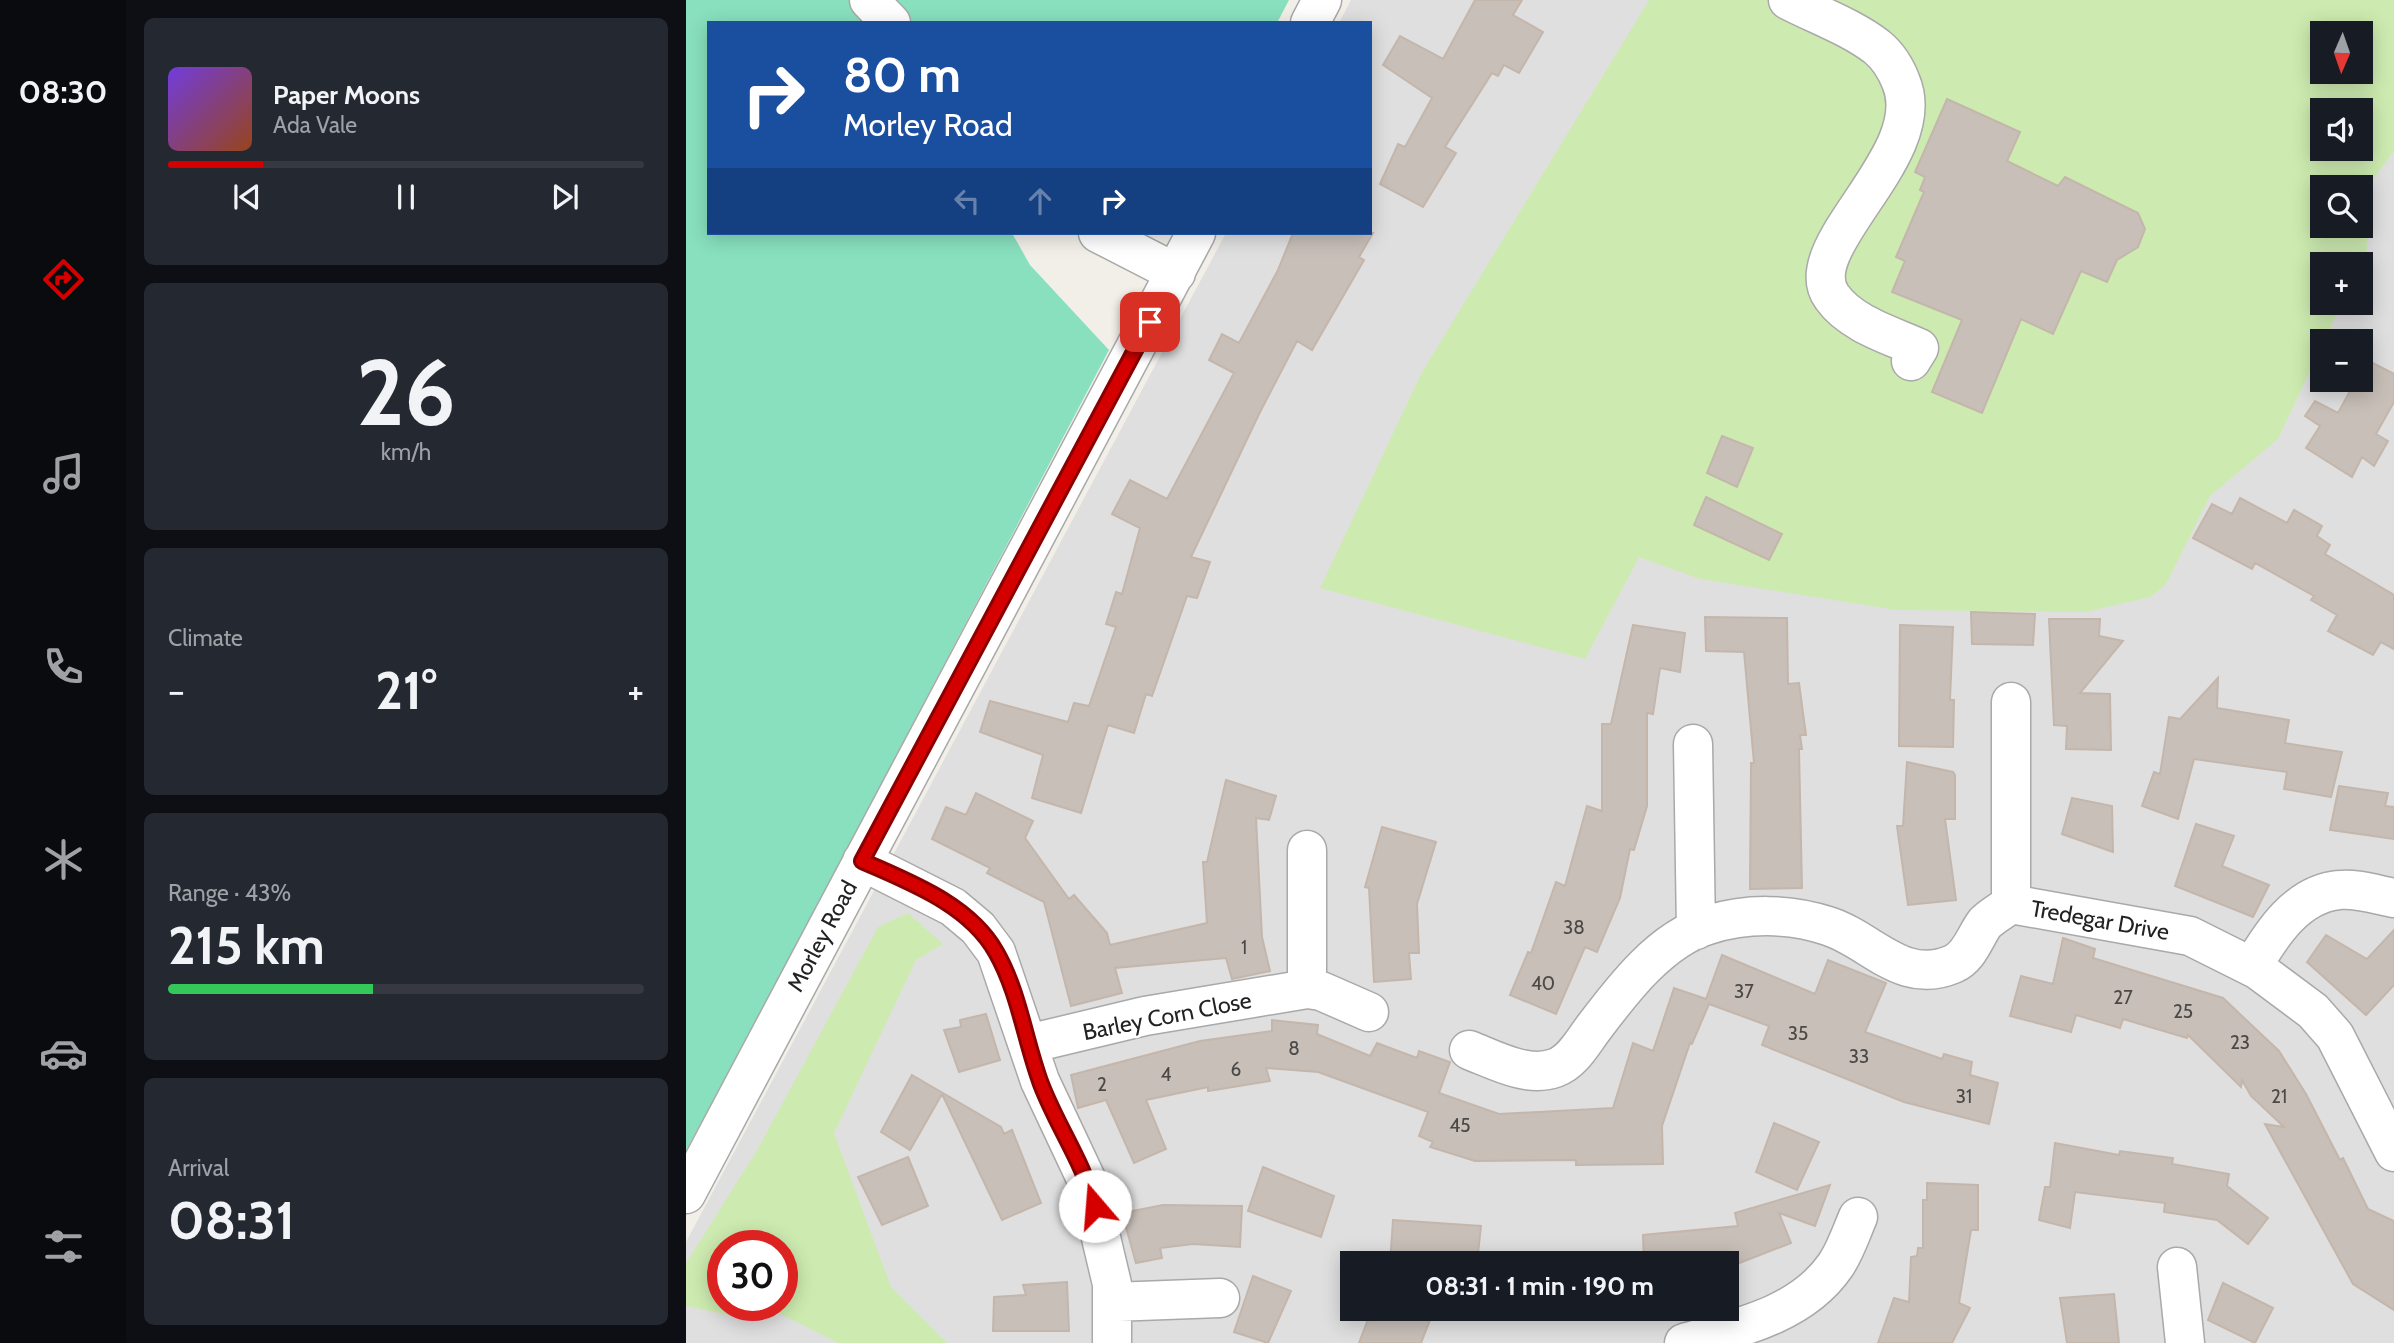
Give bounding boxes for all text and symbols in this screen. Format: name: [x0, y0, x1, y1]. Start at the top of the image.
north arrow: [2310, 21, 2373, 84]
map controls: [2310, 21, 2373, 392]
text: 80 m: [843, 45, 961, 104]
icon: right: [728, 49, 819, 140]
text: 08:30: [19, 72, 107, 111]
text: Paper Moons: [273, 79, 420, 111]
button: sound: [2310, 98, 2373, 161]
text: Morley Road: [843, 105, 1013, 144]
text: Ada Vale: [273, 111, 357, 139]
button: search: [2310, 175, 2373, 238]
icon: previous: [228, 178, 266, 216]
icon: pause: [387, 178, 425, 216]
icon: next: [546, 178, 584, 216]
icon: left: [948, 182, 986, 220]
icon: ahead: [1021, 182, 1059, 220]
icon: right: [1094, 182, 1132, 220]
button: +: [2310, 252, 2373, 315]
icon: directions: [39, 255, 88, 304]
pin: [1120, 292, 1180, 352]
icon: arrive: [1131, 303, 1169, 341]
button: −: [2310, 329, 2373, 392]
text: 26: [356, 337, 456, 448]
text: km/h: [381, 438, 431, 466]
icon: music: [39, 449, 88, 498]
text: Climate: [168, 624, 243, 652]
icon: phone: [39, 642, 88, 691]
text: 21°: [375, 659, 437, 722]
text: −: [168, 667, 185, 714]
text: +: [627, 667, 644, 714]
icon: climate: [39, 835, 88, 884]
street label: Morley Road: [781, 876, 863, 996]
text: Range · 43%: [168, 879, 291, 907]
street label: Tredegar Drive: [2029, 894, 2172, 946]
text: 215 km: [168, 914, 325, 977]
house number: 38: [1563, 916, 1585, 939]
house number: 1: [1241, 936, 1247, 959]
house number: 40: [1531, 972, 1555, 995]
house number: 37: [1734, 980, 1754, 1003]
street label: Barley Corn Close: [1080, 986, 1254, 1046]
house number: 27: [2113, 986, 2133, 1009]
house number: 25: [2173, 1000, 2193, 1023]
house number: 35: [1788, 1022, 1808, 1045]
icon: car: [39, 1029, 88, 1078]
house number: 23: [2230, 1031, 2250, 1054]
house number: 8: [1288, 1037, 1300, 1060]
house number: 33: [1849, 1045, 1869, 1068]
house number: 6: [1231, 1058, 1241, 1081]
house number: 4: [1161, 1063, 1172, 1086]
house number: 2: [1097, 1073, 1107, 1096]
house number: 31: [1956, 1085, 1972, 1108]
house number: 21: [2271, 1085, 2287, 1108]
house number: 45: [1449, 1114, 1471, 1137]
text: Arrival: [168, 1154, 229, 1182]
position arrow: [1058, 1169, 1132, 1243]
text: 08:31: [168, 1189, 295, 1252]
icon: filters: [39, 1222, 88, 1271]
speed limit sign: 30: [707, 1230, 798, 1321]
text: 08:31 · 1 min · 190 m: [1425, 1270, 1654, 1302]

